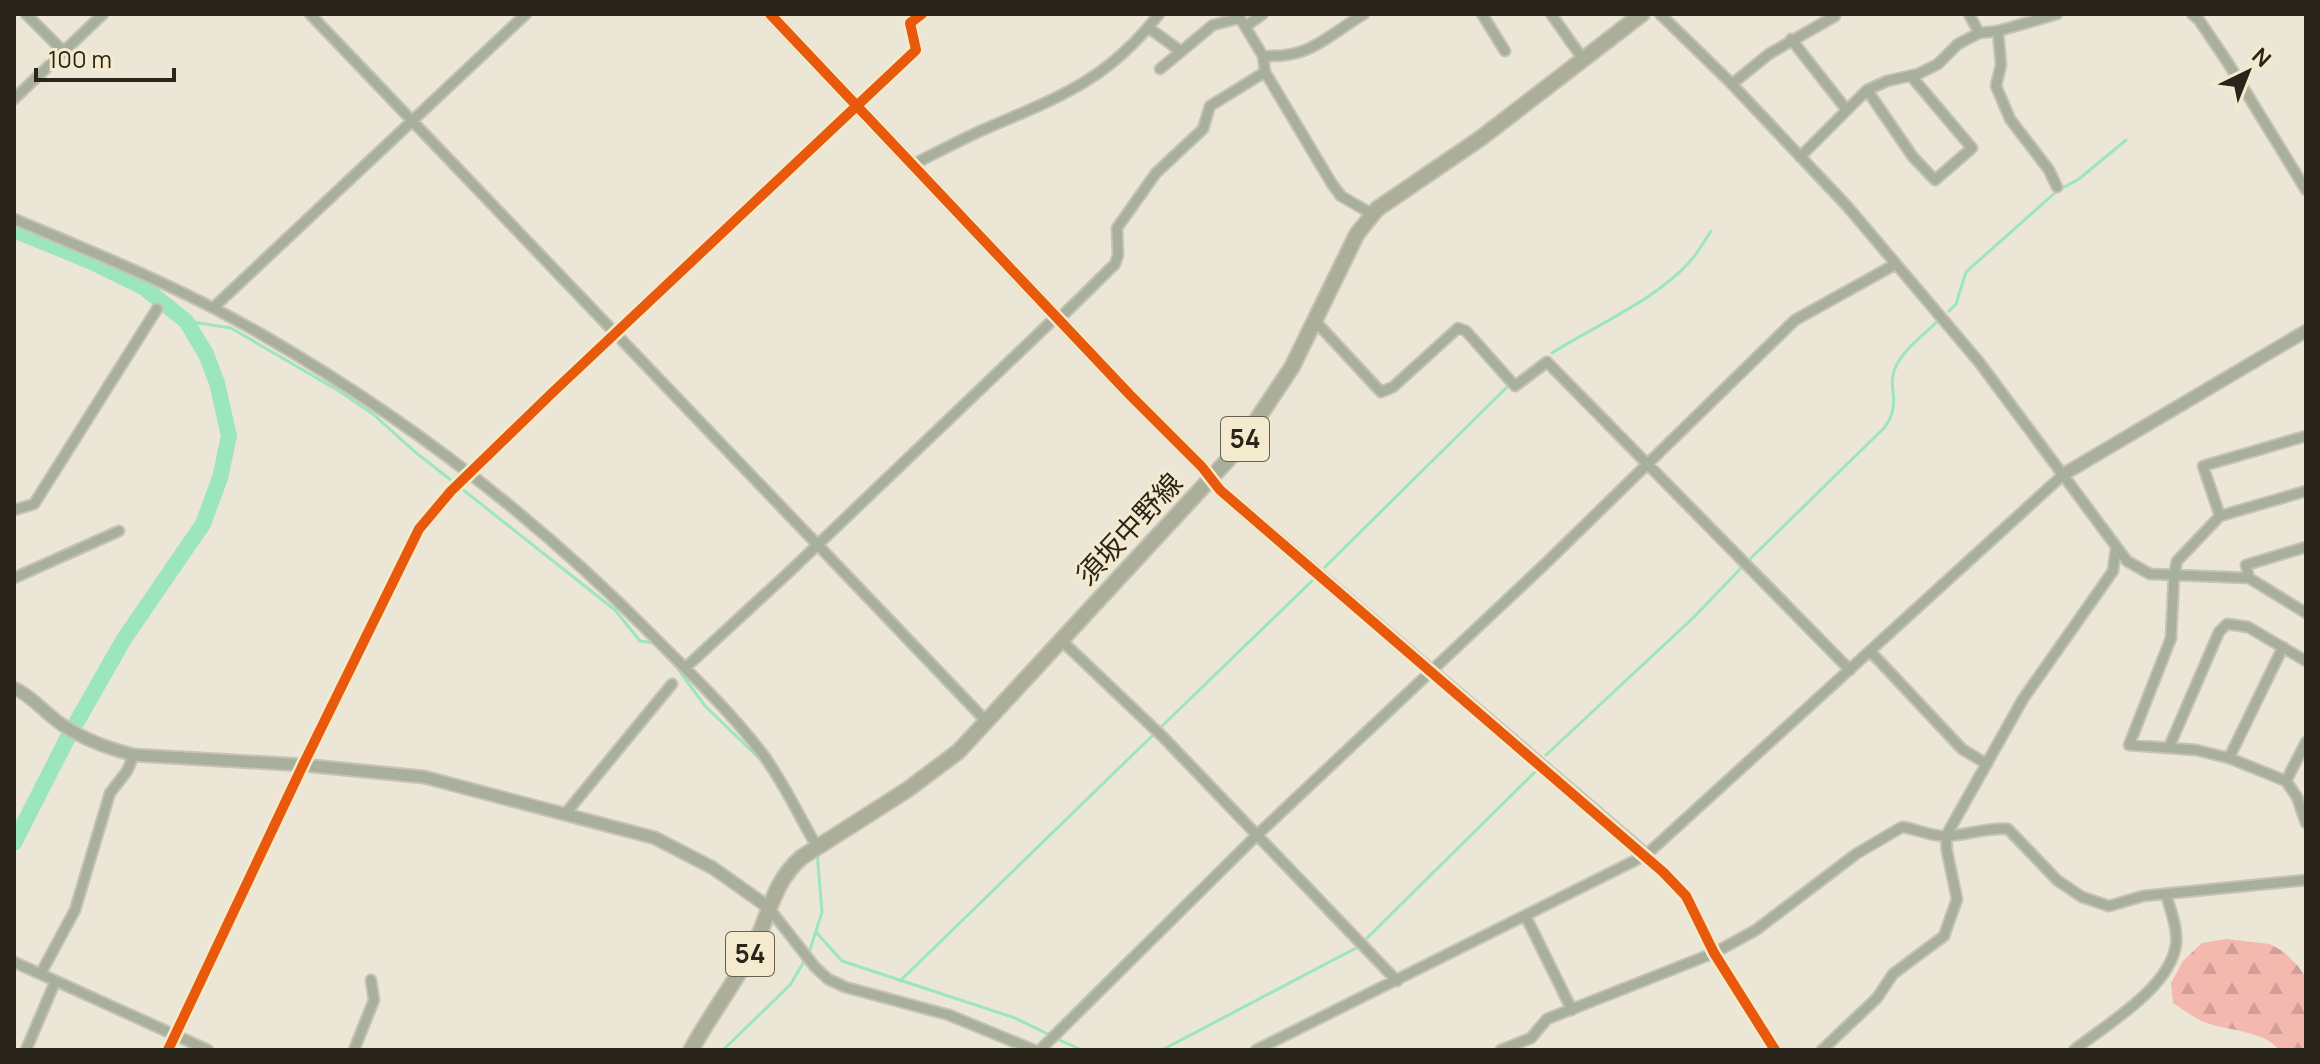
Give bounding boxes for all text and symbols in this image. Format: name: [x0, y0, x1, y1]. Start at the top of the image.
scale bar: [36, 32, 174, 82]
north arrow: [2208, 32, 2288, 112]
text: N: [2246, 41, 2278, 74]
text: 100 m: [48, 42, 112, 75]
road number: 54: [1221, 417, 1269, 461]
street label: 須坂中野線: [1067, 464, 1190, 592]
road number: 54: [726, 932, 774, 976]

